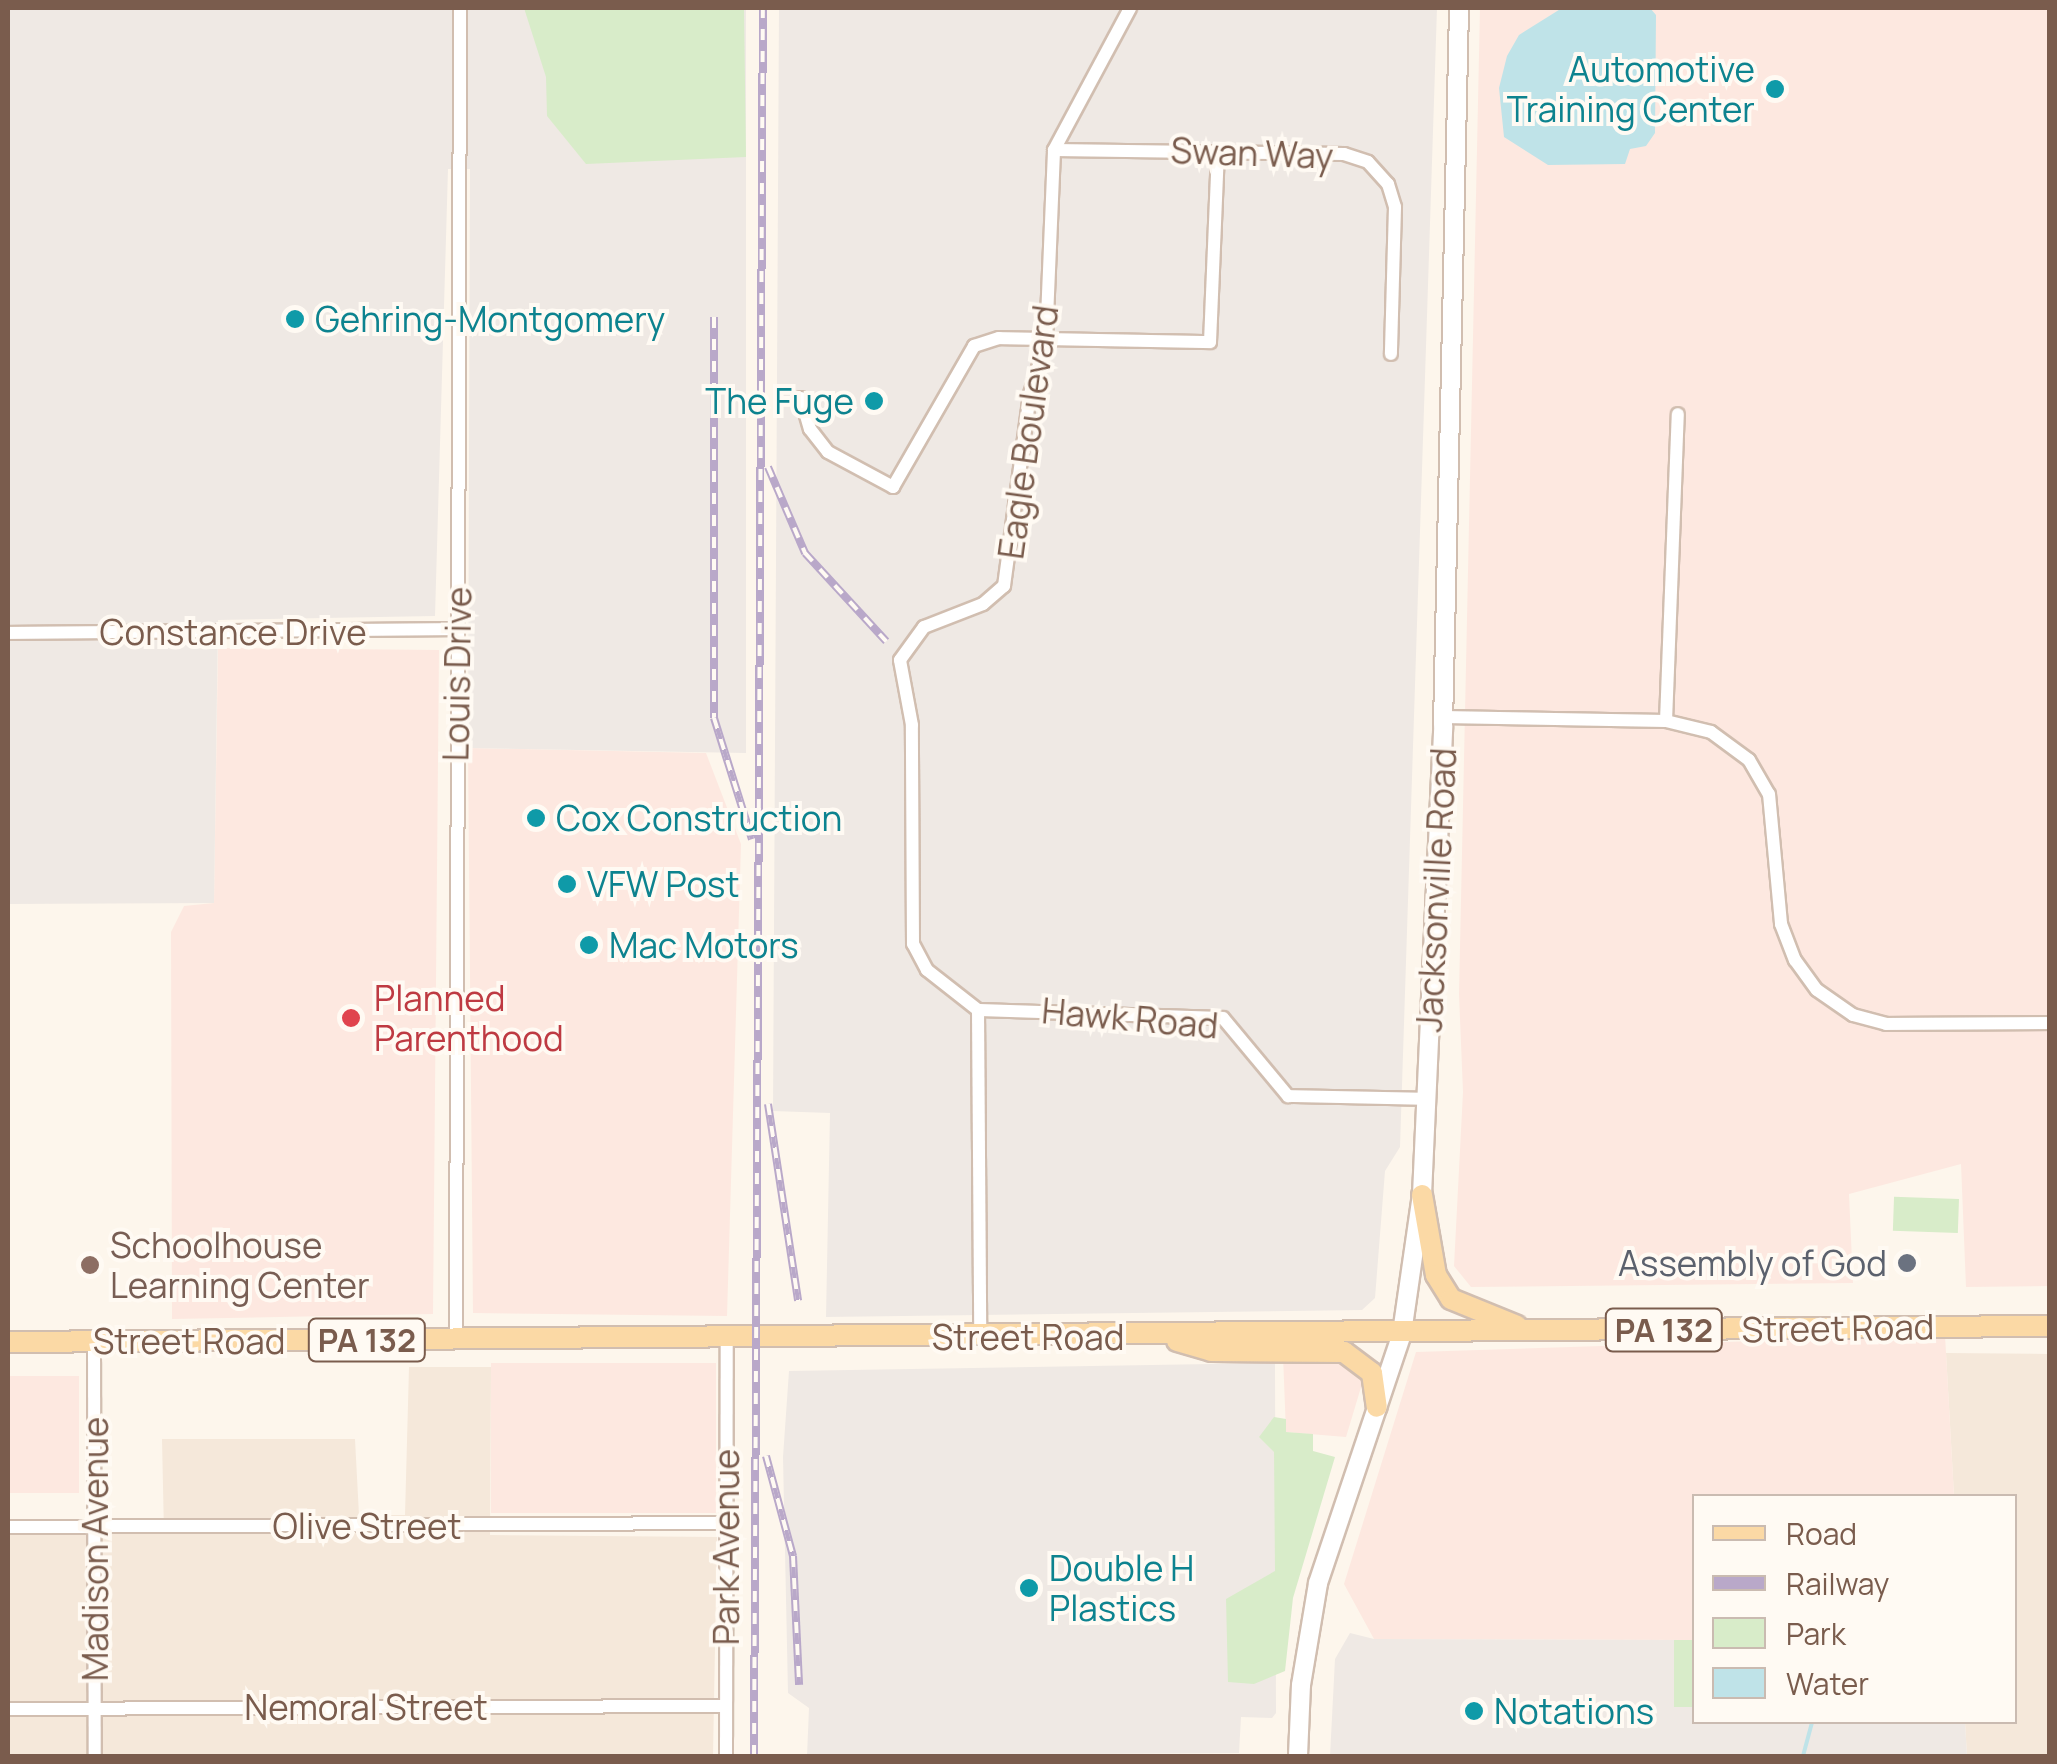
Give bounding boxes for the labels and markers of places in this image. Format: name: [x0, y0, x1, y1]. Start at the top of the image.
place label: Automotive Training Center: [1507, 48, 1755, 130]
marker: Automotive Training Center: [1764, 78, 1786, 100]
place label: Gehring-Montgomery: [315, 298, 665, 340]
marker: Gehring-Montgomery: [284, 308, 306, 330]
place label: The Fuge: [705, 380, 854, 422]
marker: The Fuge: [863, 390, 885, 412]
place label: Cox Construction: [556, 797, 842, 839]
marker: Cox Construction: [525, 807, 547, 829]
place label: VFW Post: [587, 863, 739, 905]
marker: VFW Post: [556, 873, 578, 895]
place label: Mac Motors: [609, 924, 799, 966]
marker: Mac Motors: [578, 934, 600, 956]
place label: Planned Parenthood: [374, 977, 564, 1059]
marker: Planned Parenthood: [338, 1005, 364, 1031]
place label: Schoolhouse Learning Center: [110, 1224, 370, 1306]
place label: Assembly of God: [1618, 1242, 1887, 1284]
marker: Assembly of God: [1896, 1252, 1918, 1274]
marker: Schoolhouse Learning Center: [79, 1254, 101, 1276]
place label: Double H Plastics: [1049, 1547, 1194, 1629]
marker: Double H Plastics: [1018, 1577, 1040, 1599]
place label: Notations: [1494, 1690, 1654, 1732]
marker: Notations: [1463, 1700, 1485, 1722]

